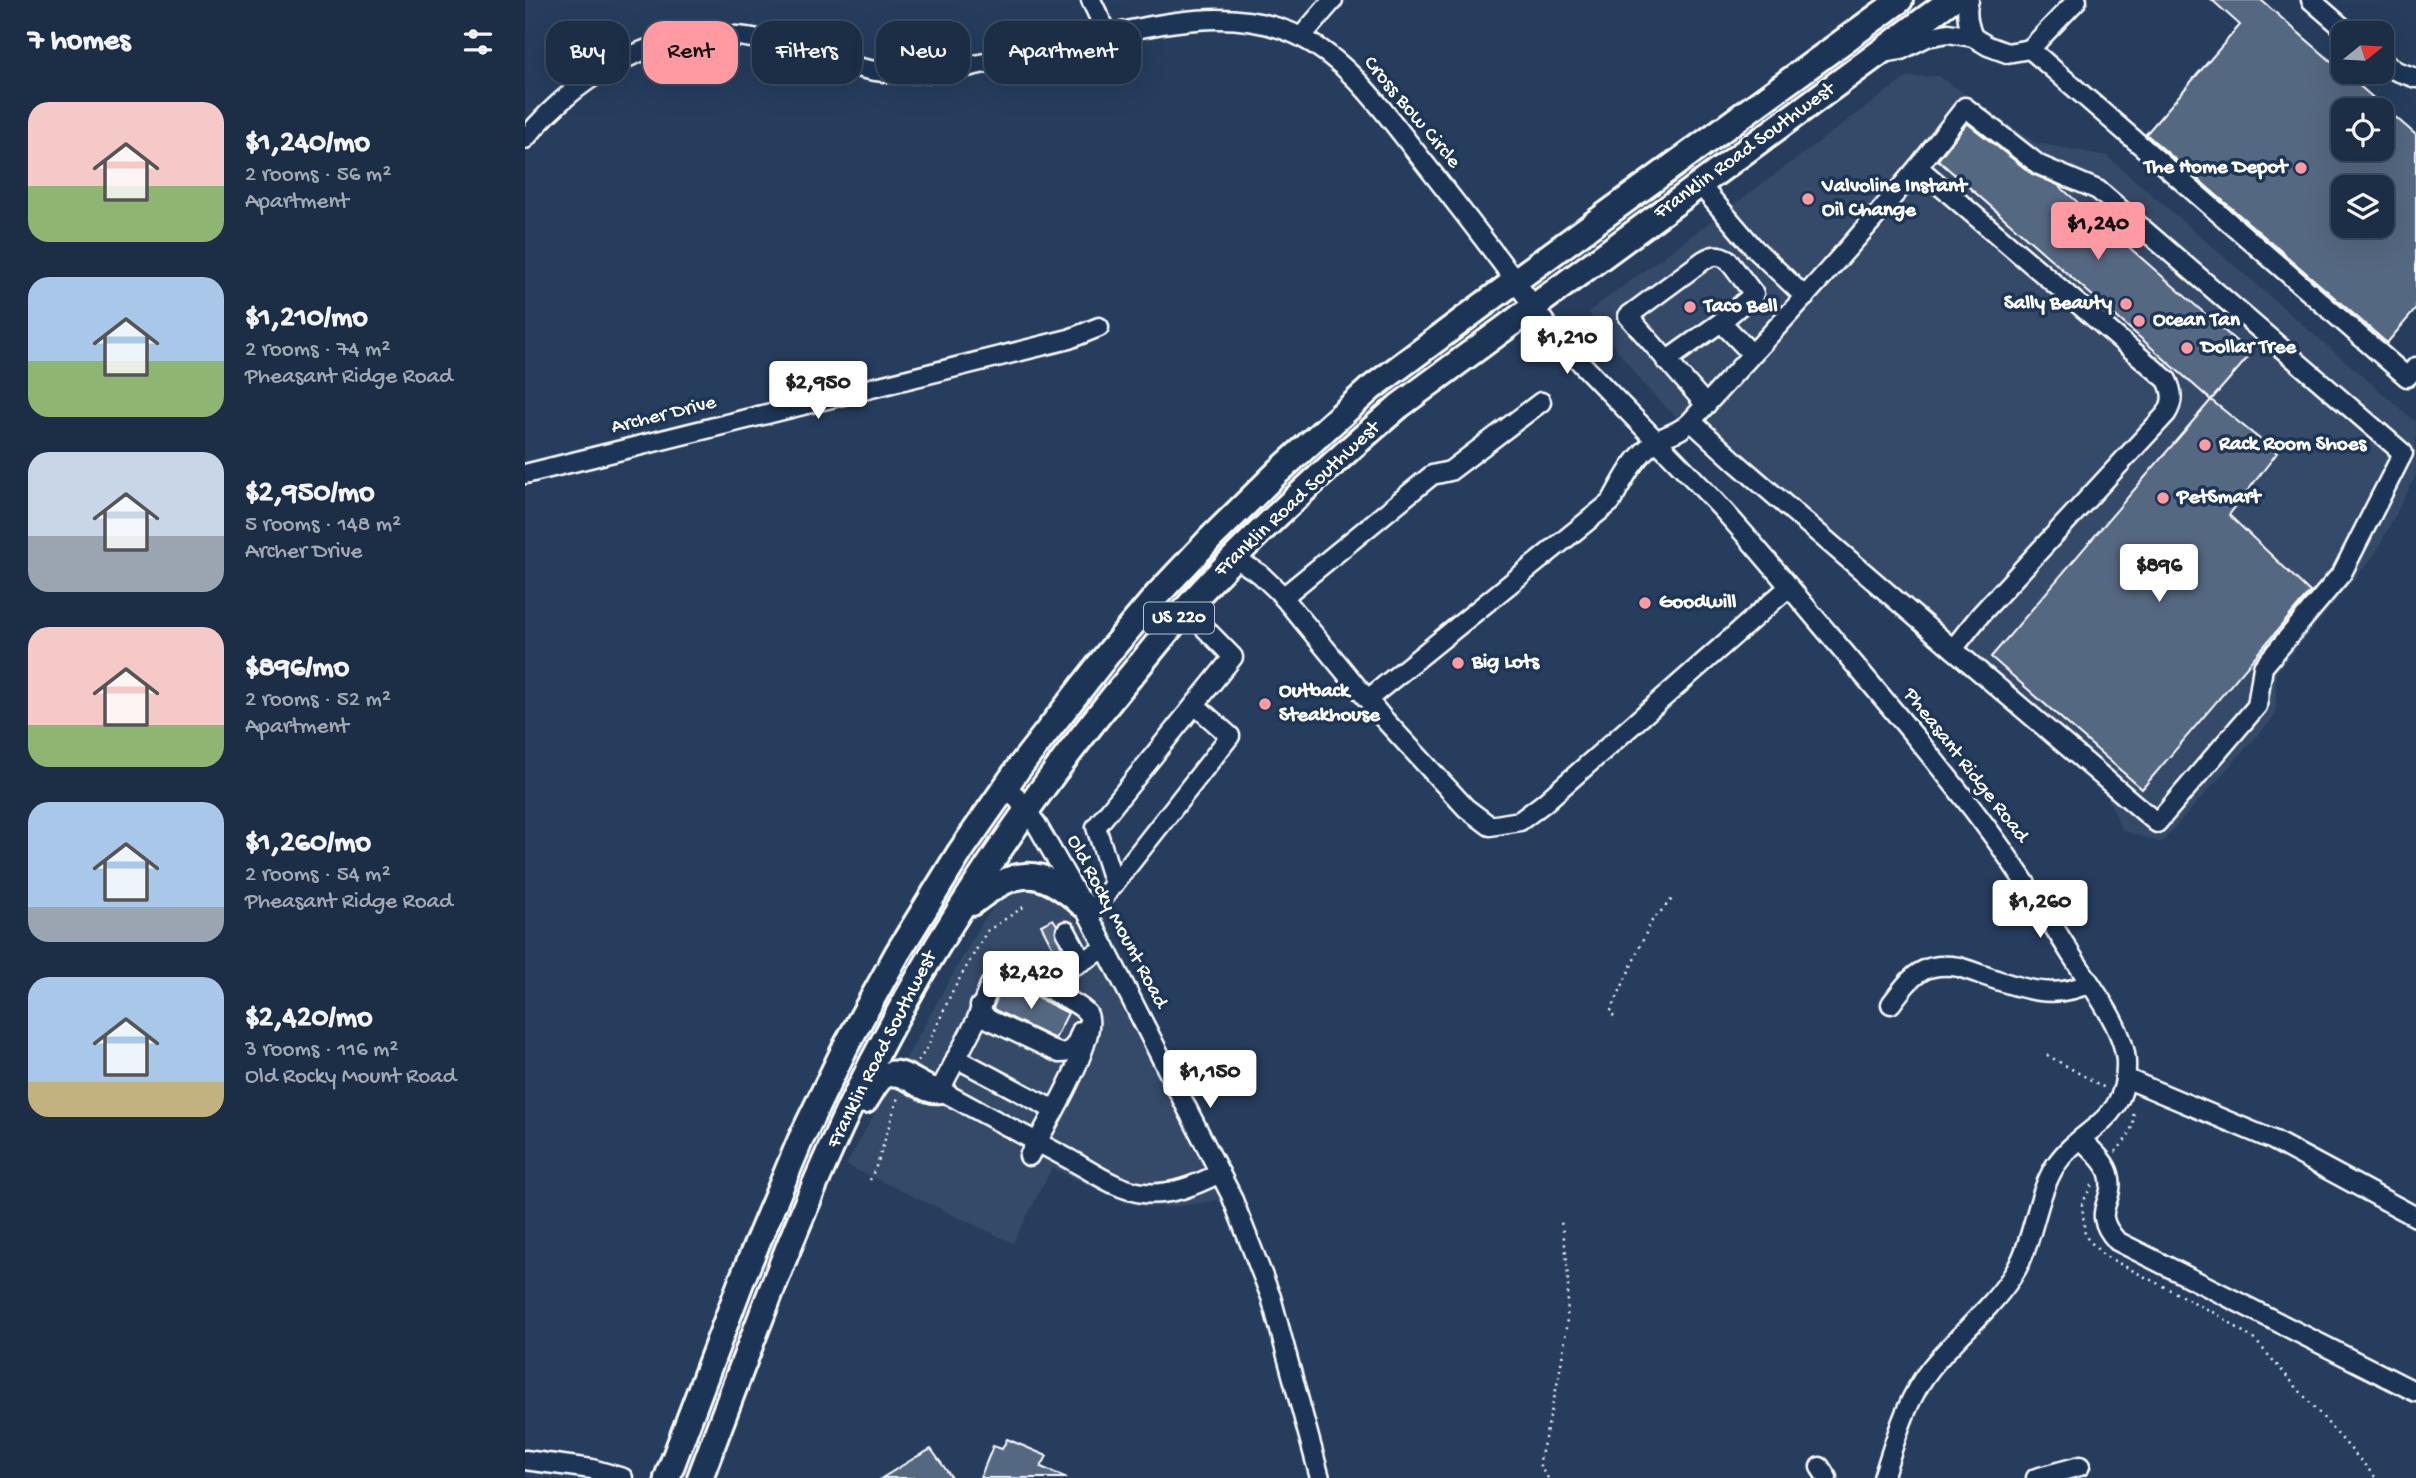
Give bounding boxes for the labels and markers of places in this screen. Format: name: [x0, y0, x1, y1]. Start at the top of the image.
place label: The Home Depot: [2142, 156, 2289, 181]
marker: The Home Depot: [2293, 160, 2309, 176]
place label: Valvoline Instant Oil Change: [1821, 175, 1969, 224]
marker: Valvoline Instant Oil Change: [1800, 191, 1816, 207]
pin: $1,240: [2041, 202, 2155, 262]
place label: Sally Beauty: [2004, 292, 2113, 317]
place label: Taco Bell: [1702, 295, 1778, 320]
marker: Sally Beauty: [2118, 296, 2134, 312]
marker: Taco Bell: [1682, 299, 1698, 315]
place label: Ocean Tan: [2153, 309, 2241, 334]
marker: Ocean Tan: [2131, 313, 2147, 329]
pin: $1,210: [1510, 316, 1624, 376]
place label: Dollar Tree: [2199, 336, 2297, 361]
marker: Dollar Tree: [2179, 340, 2195, 356]
pin: $2,950: [761, 362, 875, 421]
place label: Rack Room Shoes: [2218, 433, 2368, 458]
marker: Rack Room Shoes: [2197, 437, 2213, 453]
place label: PetSmart: [2176, 486, 2263, 511]
marker: PetSmart: [2155, 490, 2171, 506]
pin: $896: [2118, 544, 2200, 604]
place label: Goodwill: [1659, 591, 1737, 616]
marker: Goodwill: [1637, 595, 1653, 611]
place label: Big Lots: [1471, 651, 1540, 676]
marker: Big Lots: [1450, 655, 1466, 671]
place label: Outback Steakhouse: [1279, 680, 1381, 729]
marker: Outback Steakhouse: [1257, 696, 1273, 712]
pin: $1,260: [1983, 880, 2097, 940]
pin: $2,420: [974, 951, 1088, 1011]
pin: $1,150: [1153, 1050, 1267, 1110]

